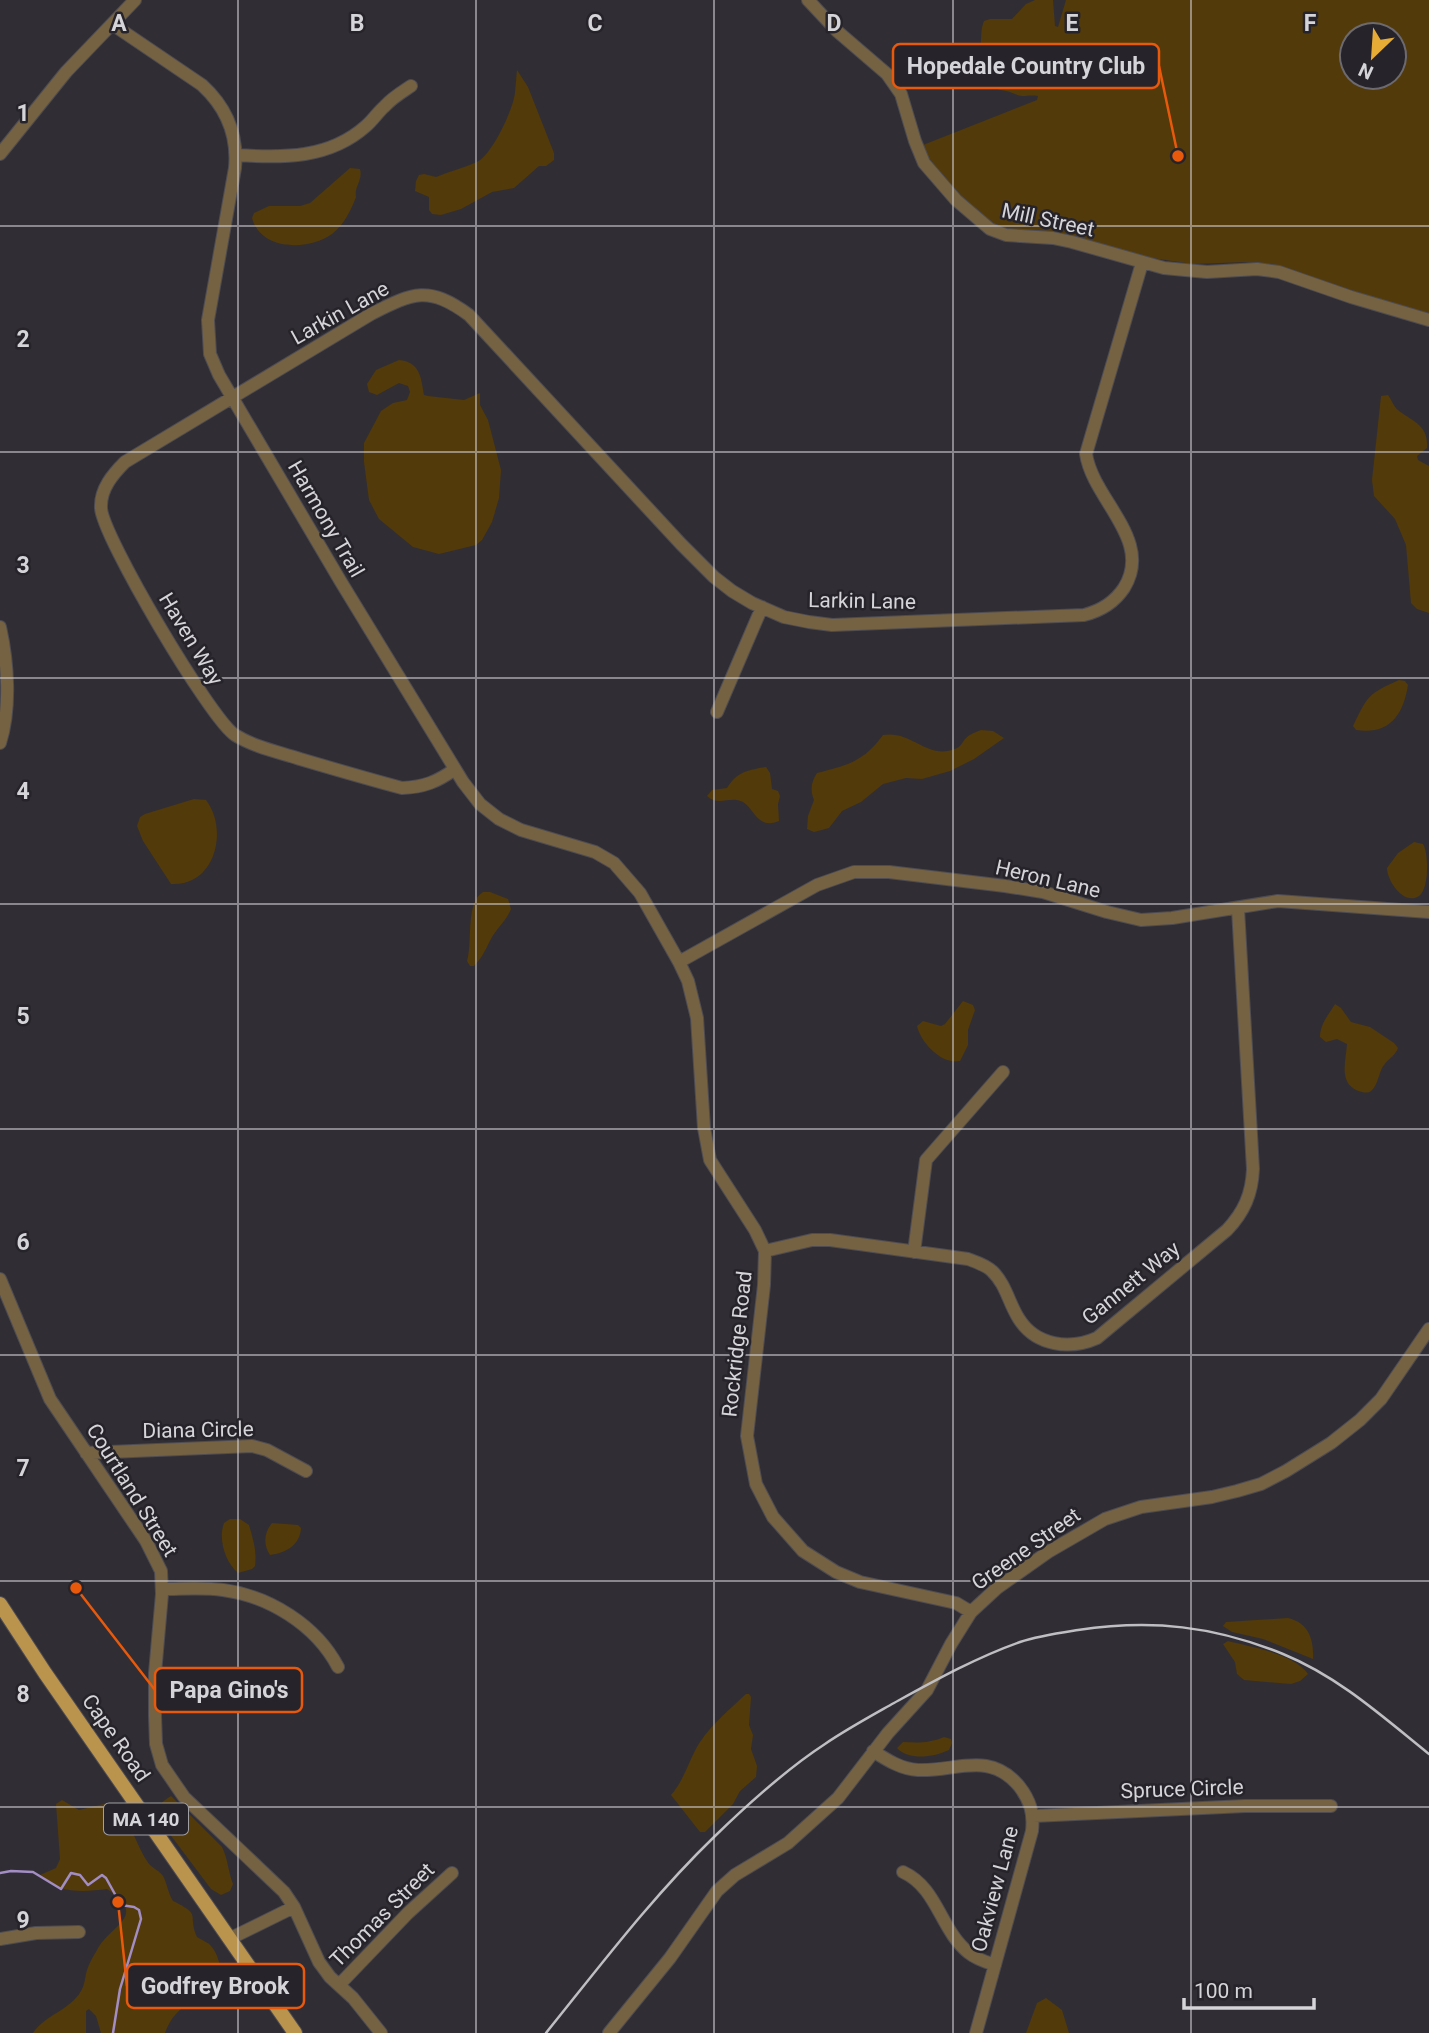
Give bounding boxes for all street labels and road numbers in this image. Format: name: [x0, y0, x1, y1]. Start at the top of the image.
street label: Mill Street: [999, 198, 1097, 242]
street label: Larkin Lane: [287, 276, 393, 350]
street label: Harmony Trail: [283, 457, 369, 581]
street label: Haven Way: [154, 588, 228, 690]
street label: Larkin Lane: [808, 588, 916, 614]
street label: Heron Lane: [993, 855, 1103, 903]
street label: Gannett Way: [1077, 1236, 1185, 1330]
street label: Rockridge Road: [717, 1270, 757, 1418]
street label: Diana Circle: [142, 1417, 254, 1443]
street label: Courtland Street: [81, 1419, 183, 1561]
street label: Greene Street: [967, 1503, 1085, 1595]
street label: Cape Road: [77, 1690, 155, 1786]
street label: Spruce Circle: [1120, 1775, 1244, 1803]
road number: MA 140: [104, 1803, 188, 1834]
street label: Oakview Lane: [967, 1823, 1023, 1955]
street label: Thomas Street: [325, 1858, 439, 1972]

